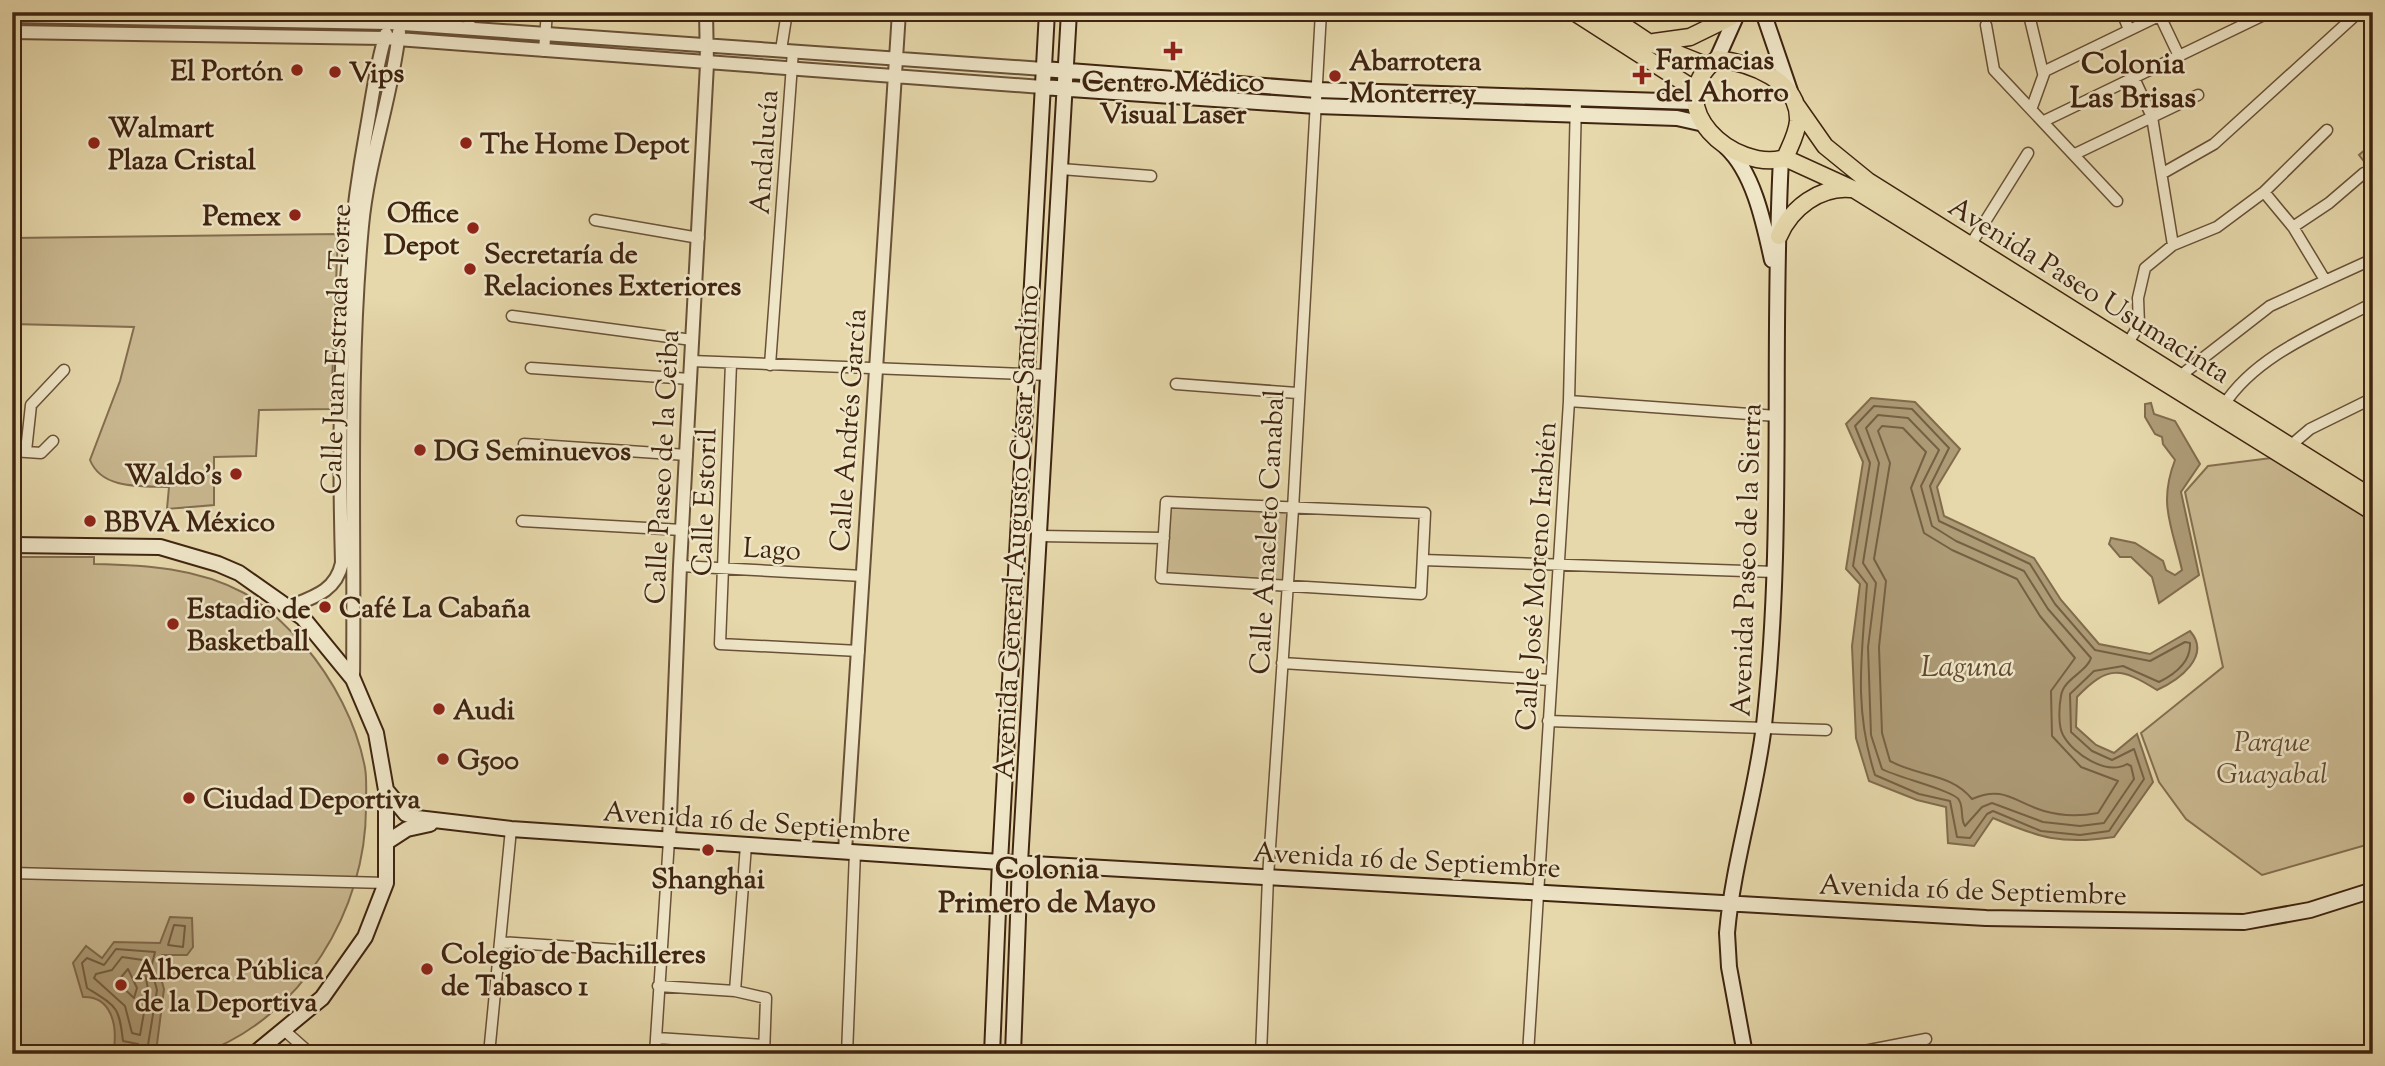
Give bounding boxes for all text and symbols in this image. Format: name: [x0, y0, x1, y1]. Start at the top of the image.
marker: Centro Médico Visual Laser: [1163, 41, 1183, 61]
place label: Farmacias del Ahorro: [1656, 42, 1789, 114]
place label: Abarrotera Monterrey: [1349, 43, 1482, 115]
district label: Colonia Las Brisas: [2070, 44, 2196, 121]
place label: El Portón: [170, 53, 283, 93]
place label: Vips: [349, 55, 404, 95]
marker: El Portón: [289, 62, 305, 78]
marker: Vips: [327, 64, 343, 80]
place label: Centro Médico Visual Laser: [1082, 64, 1264, 136]
marker: Farmacias del Ahorro: [1634, 67, 1650, 83]
marker: Abarrotera Monterrey: [1327, 68, 1343, 84]
street label: Andalucía: [742, 88, 790, 216]
place label: Walmart Plaza Cristal: [108, 110, 256, 182]
place label: The Home Depot: [480, 126, 690, 166]
marker: Walmart Plaza Cristal: [86, 135, 102, 151]
marker: The Home Depot: [458, 135, 474, 151]
street label: Avenida Paseo Usumacinta: [1940, 188, 2237, 395]
place label: Office Depot: [384, 195, 459, 267]
place label: Pemex: [202, 198, 282, 238]
street label: Calle Juan Estrada Torre: [313, 203, 363, 495]
marker: Pemex: [287, 207, 303, 223]
marker: Office Depot: [465, 220, 481, 236]
place label: Secretaría de Relaciones Exteriores: [484, 236, 741, 308]
marker: Secretaría de Relaciones Exteriores: [462, 261, 478, 277]
street label: Avenida General Augusto César Sandino: [985, 284, 1051, 780]
street label: Calle Andrés García: [822, 307, 878, 553]
street label: Calle Paseo de la Ceiba: [637, 329, 691, 606]
street label: Calle Anacleto Canabal: [1242, 388, 1296, 676]
street label: Avenida Paseo de la Sierra: [1723, 403, 1773, 717]
street label: Calle José Moreno Irabién: [1507, 420, 1569, 732]
street label: Calle Estoril: [683, 427, 729, 577]
place label: DG Seminuevos: [434, 433, 631, 473]
marker: DG Seminuevos: [412, 442, 428, 458]
place label: Waldo's: [125, 457, 222, 497]
marker: Waldo's: [228, 466, 244, 482]
place label: BBVA México: [104, 504, 275, 544]
marker: BBVA México: [82, 513, 98, 529]
street label: Lago: [742, 529, 802, 572]
place label: Café La Cabaña: [339, 590, 531, 630]
place label: Estadio de Basketball: [187, 591, 311, 663]
marker: Café La Cabaña: [317, 599, 333, 615]
marker: Estadio de Basketball: [165, 616, 181, 632]
water label: Laguna: [1920, 647, 2014, 690]
place label: Audi: [453, 692, 515, 732]
marker: Audi: [431, 701, 447, 717]
park label: Parque Guayabal: [2216, 724, 2328, 796]
place label: G500: [457, 742, 519, 782]
marker: G500: [435, 751, 451, 767]
place label: Ciudad Deportiva: [203, 781, 421, 821]
marker: Ciudad Deportiva: [181, 790, 197, 806]
street label: Avenida 16 de Septiembre: [602, 793, 912, 855]
street label: Avenida 16 de Septiembre: [1252, 834, 1562, 890]
marker: Shanghai: [700, 842, 716, 858]
district label: Colonia Primero de Mayo: [938, 849, 1156, 926]
place label: Shanghai: [651, 861, 765, 901]
street label: Avenida 16 de Septiembre: [1818, 867, 2128, 917]
place label: Colegio de Bachilleres de Tabasco 1: [441, 936, 706, 1008]
place label: Alberca Pública de la Deportiva: [135, 952, 324, 1024]
marker: Colegio de Bachilleres de Tabasco 1: [419, 961, 435, 977]
marker: Alberca Pública de la Deportiva: [113, 977, 129, 993]

